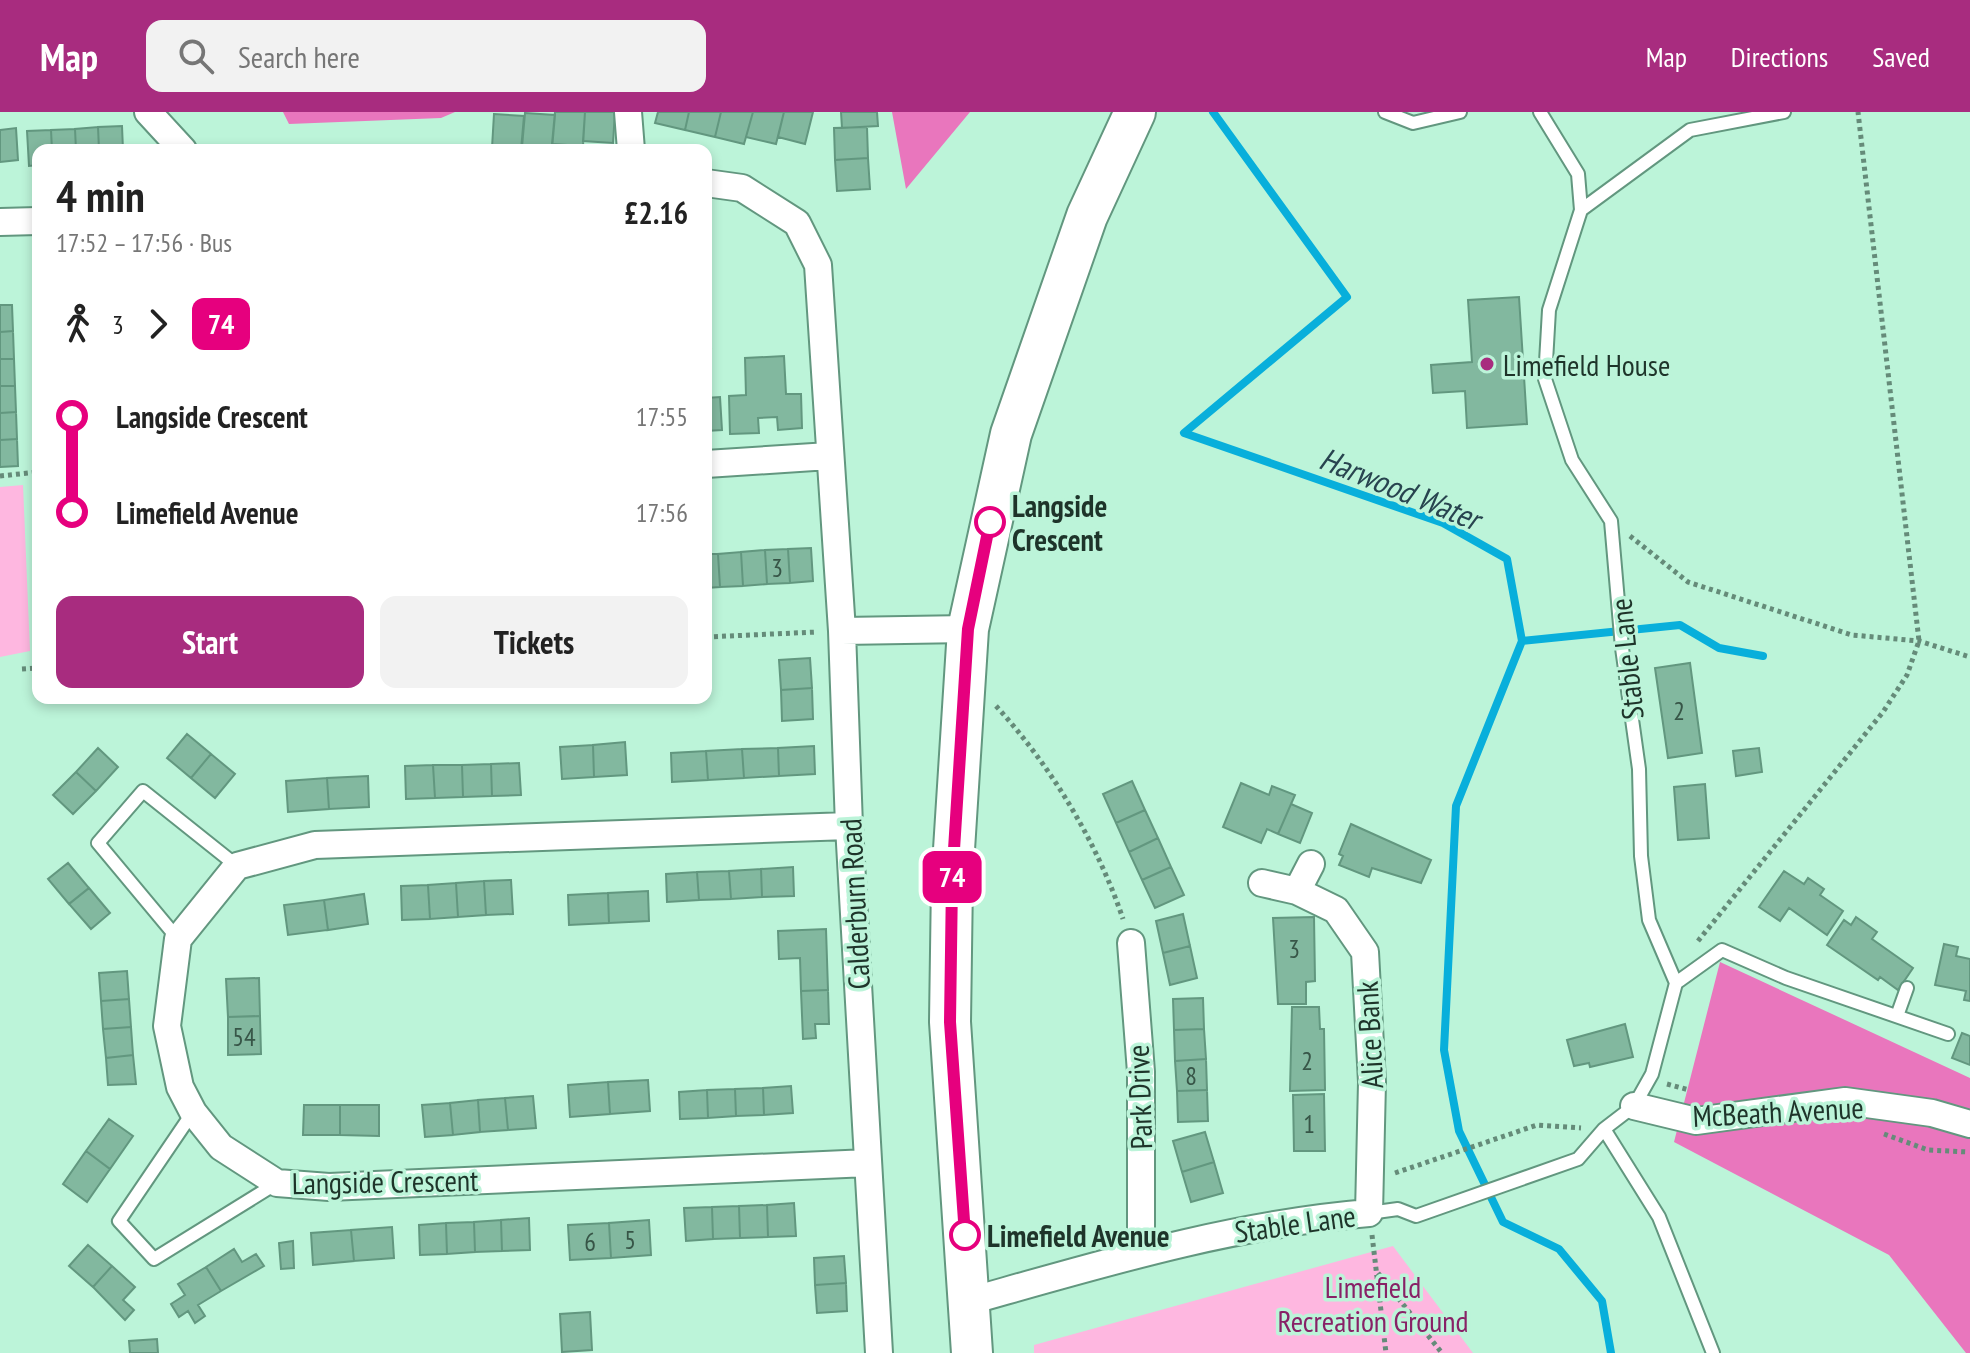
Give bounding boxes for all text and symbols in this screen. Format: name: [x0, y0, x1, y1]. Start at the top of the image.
search box: [146, 20, 706, 92]
text: Map: [40, 32, 98, 81]
icon: search: [174, 34, 218, 78]
text: Search here: [238, 37, 360, 76]
text: Map: [1646, 38, 1687, 75]
text: Directions: [1731, 38, 1828, 75]
text: Saved: [1872, 38, 1930, 75]
text: 4 min: [56, 167, 145, 224]
text: £2.16: [624, 193, 688, 232]
text: 17:52 – 17:56 · Bus: [56, 226, 232, 259]
icon: walk: [56, 302, 100, 346]
icon: forward: [136, 302, 180, 346]
text: 74: [208, 305, 234, 342]
text: 3: [112, 308, 124, 341]
place label: Limefield House: [1503, 345, 1670, 384]
marker: Limefield House: [1478, 355, 1496, 373]
text: Langside Crescent: [116, 397, 308, 436]
text: 17:55: [636, 400, 688, 433]
water label: Harwood Water: [1314, 437, 1490, 541]
place label: Langside Crescent: [1012, 486, 1107, 559]
text: Limefield Avenue: [116, 493, 299, 532]
text: 17:56: [636, 496, 688, 529]
marker: Langside Crescent: [975, 507, 1005, 537]
house number: 3: [771, 551, 783, 584]
button: Start: [56, 596, 364, 688]
button: Tickets: [380, 596, 688, 688]
street label: Stable Lane: [1600, 597, 1652, 721]
house number: 2: [1673, 694, 1685, 727]
street label: Calderburn Road: [830, 818, 878, 990]
line badge: 74: [916, 851, 988, 903]
text: 74: [939, 858, 965, 895]
house number: 3: [1288, 932, 1300, 965]
street label: Alice Bank: [1347, 980, 1391, 1090]
house number: 54: [232, 1020, 256, 1053]
street label: Park Drive: [1118, 1044, 1160, 1150]
house number: 2: [1301, 1044, 1313, 1077]
house number: 8: [1185, 1059, 1197, 1092]
street label: McBeath Avenue: [1692, 1087, 1864, 1135]
house number: 1: [1303, 1107, 1315, 1140]
street label: Langside Crescent: [291, 1160, 479, 1202]
street label: Stable Lane: [1232, 1195, 1358, 1251]
place label: Limefield Avenue: [987, 1216, 1170, 1255]
marker: Limefield Avenue: [950, 1220, 980, 1250]
house number: 5: [624, 1223, 636, 1256]
house number: 6: [584, 1225, 596, 1258]
park label: Limefield Recreation Ground: [1277, 1267, 1469, 1340]

